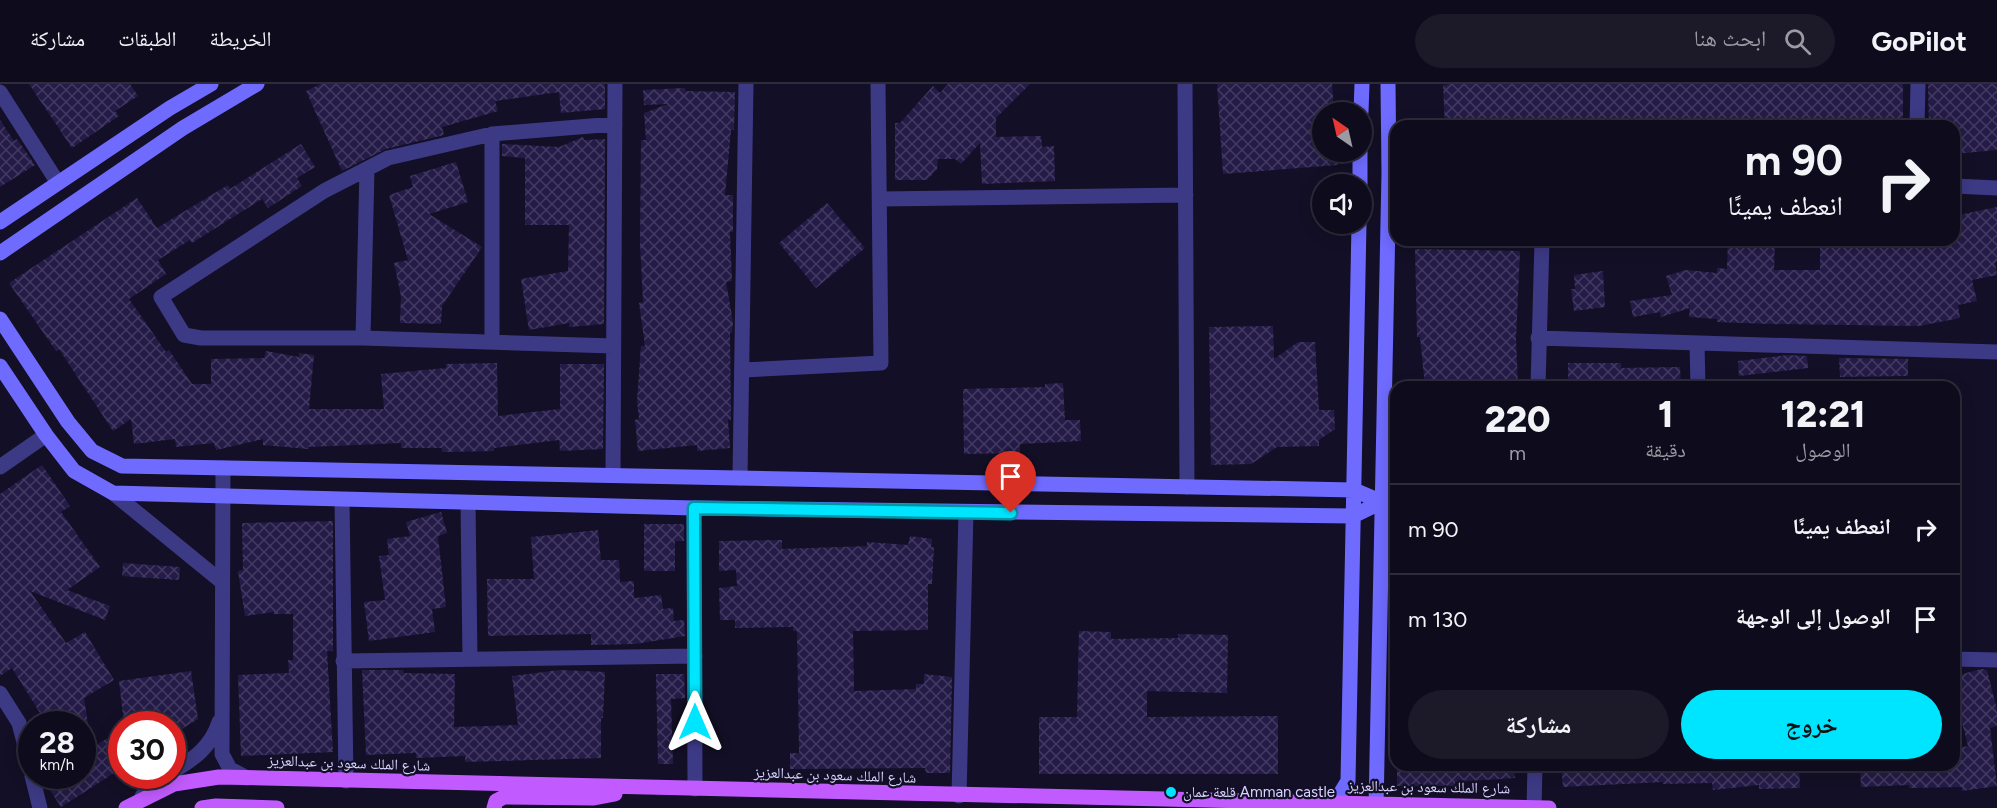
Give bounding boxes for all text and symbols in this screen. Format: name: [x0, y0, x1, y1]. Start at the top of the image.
search box: [1415, 14, 1835, 68]
text: GoPilot: [1871, 24, 1967, 58]
text: ابحث هنا: [1694, 25, 1766, 52]
icon: search: [1781, 25, 1814, 58]
text: مشاركة: [30, 26, 85, 51]
text: الطبقات: [118, 26, 177, 51]
text: الخريطة: [210, 26, 271, 51]
north arrow: [1312, 102, 1372, 162]
map controls: [1312, 102, 1372, 234]
text: 90 m: [1745, 135, 1843, 186]
icon: right: [1864, 144, 1942, 222]
button: sound: [1312, 174, 1372, 234]
text: انعطف يمينًا: [1727, 189, 1843, 222]
text: 1: [1658, 393, 1673, 436]
text: 12:21: [1781, 393, 1865, 436]
text: 220: [1485, 398, 1551, 441]
text: دقيقة: [1645, 438, 1686, 462]
text: الوصول: [1795, 438, 1851, 462]
text: m: [1509, 441, 1526, 465]
pin: [985, 451, 1036, 513]
icon: arrive: [994, 460, 1027, 493]
text: انعطف يمينًا: [1792, 513, 1891, 540]
icon: right: [1909, 513, 1942, 546]
text: 90 m: [1408, 516, 1459, 543]
text: الوصول إلى الوجهة: [1736, 603, 1891, 630]
icon: arrive: [1909, 603, 1942, 636]
text: 130 m: [1408, 606, 1467, 633]
position arrow: [663, 690, 727, 754]
button: مشاركة: [1408, 690, 1669, 759]
button: خروج: [1681, 690, 1942, 759]
speed limit sign: 30: [108, 711, 186, 789]
text: 28: [39, 724, 75, 761]
street label: شارع الملك سعود بن عبدالعزيز: [266, 751, 431, 776]
text: km/h: [40, 756, 74, 774]
street label: شارع الملك سعود بن عبدالعزيز: [752, 763, 917, 788]
street label: شارع الملك سعود بن عبدالعزيز: [1347, 777, 1511, 798]
place label: قلعة عمان Amman castle: [1183, 783, 1335, 802]
marker: قلعة عمان Amman castle: [1164, 785, 1178, 799]

